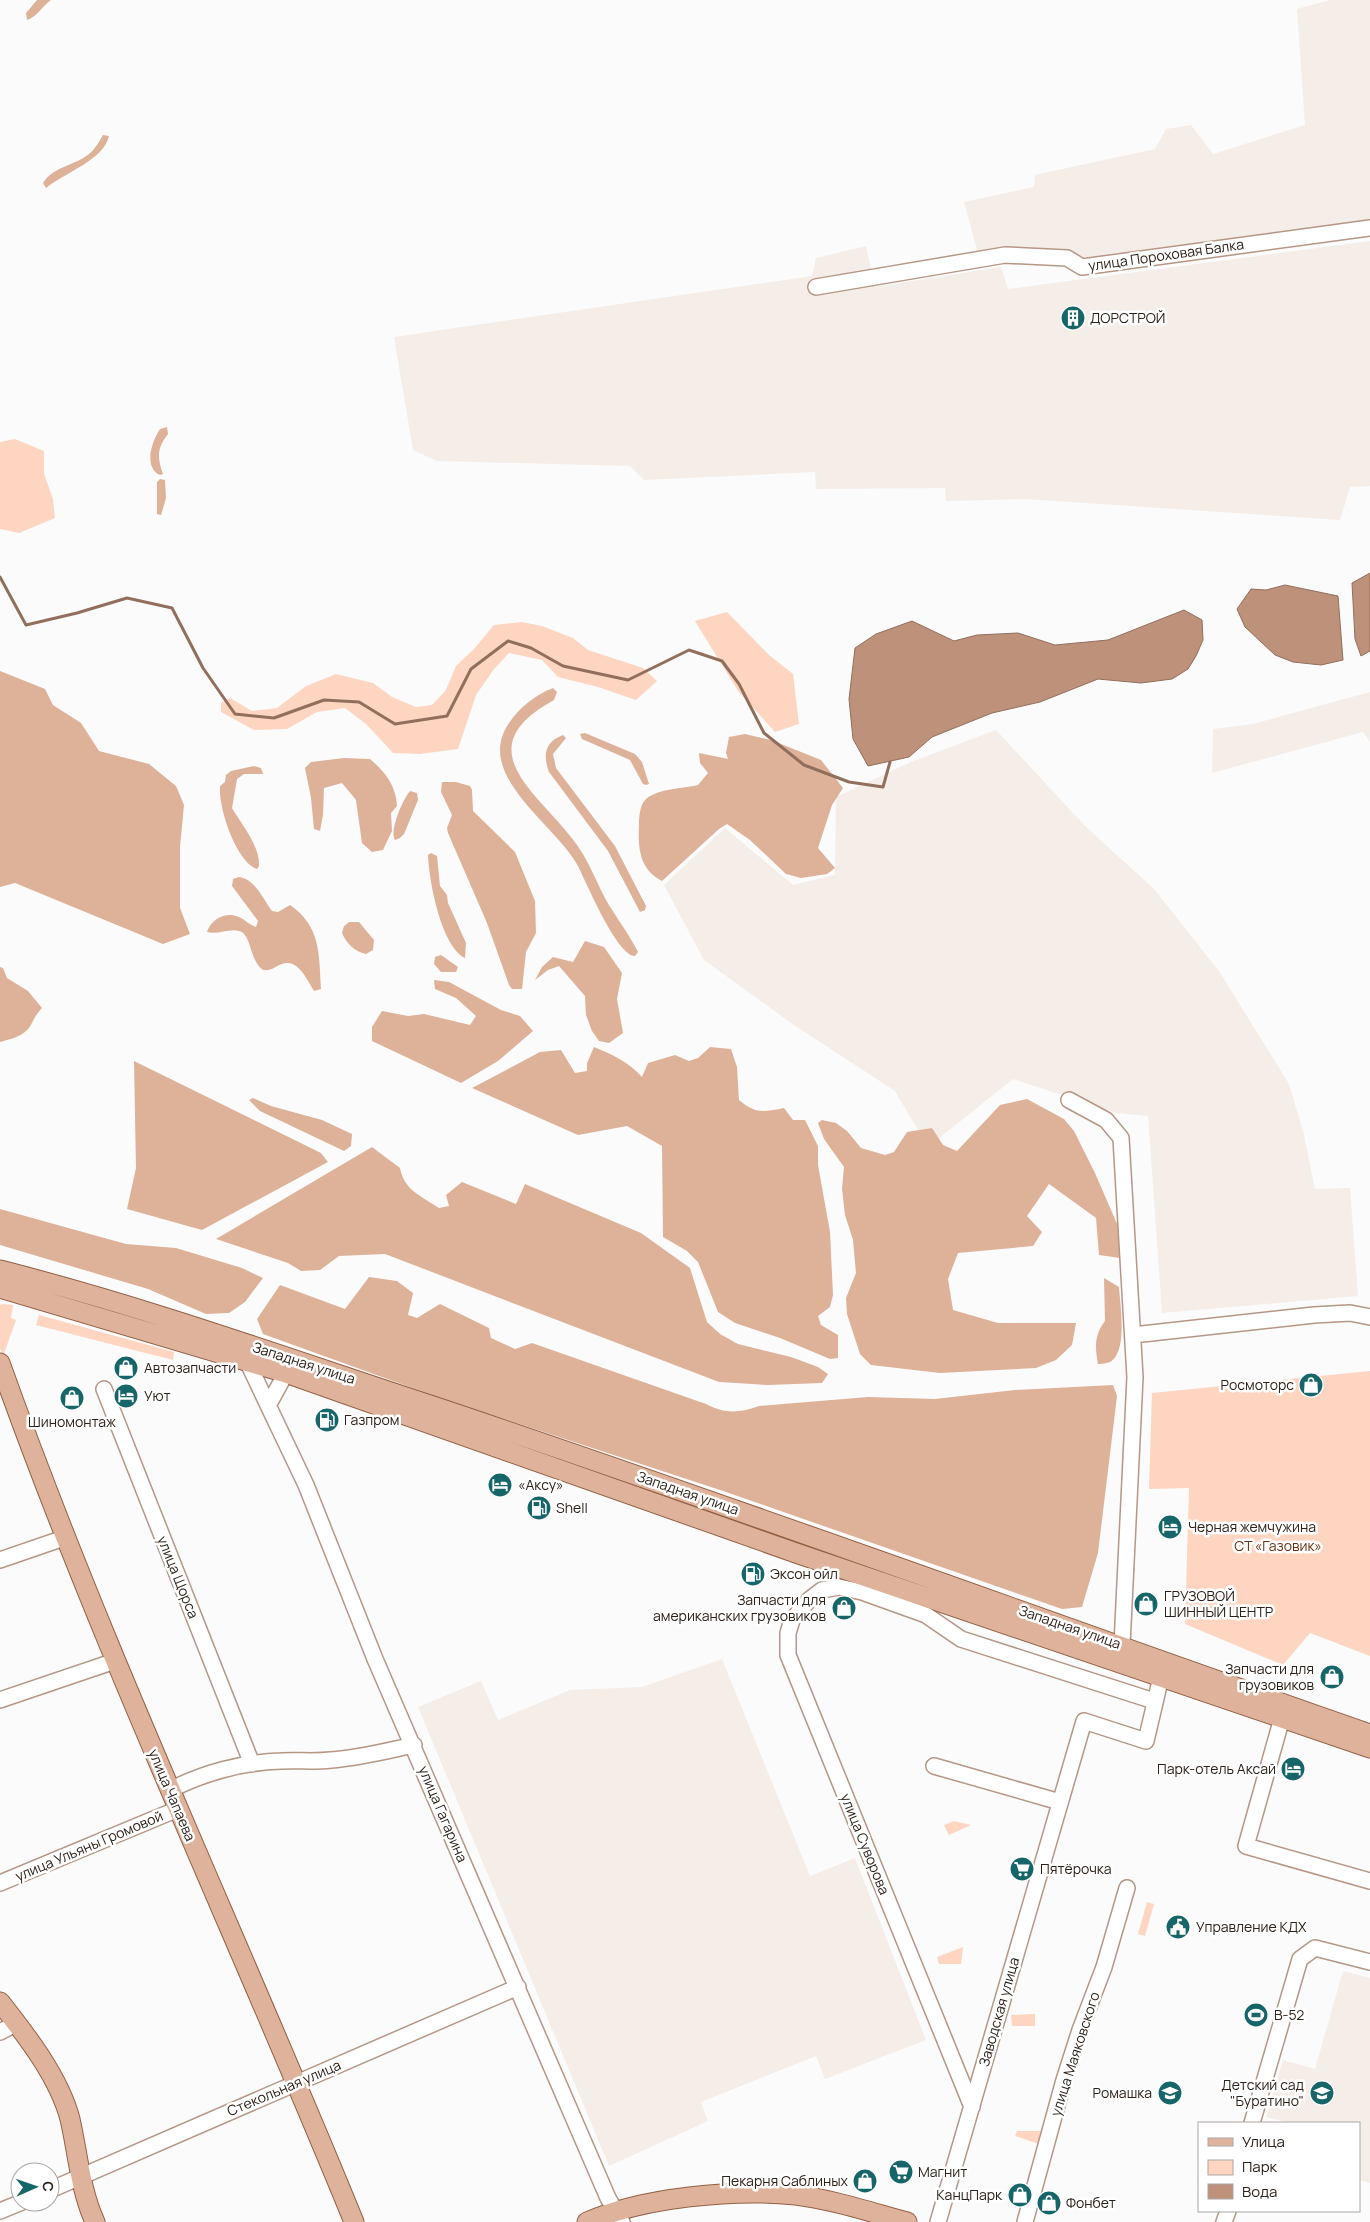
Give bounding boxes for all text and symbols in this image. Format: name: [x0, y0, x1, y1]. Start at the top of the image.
street label: улица Пороховая Балка: [1087, 234, 1245, 275]
building icon: ДОРСТРОЙ: [1060, 305, 1086, 331]
place label: ДОРСТРОЙ: [1090, 308, 1165, 327]
street label: Западная улица: [251, 1337, 358, 1388]
shop icon: Автозапчасти: [113, 1355, 139, 1381]
place label: Автозапчасти: [144, 1358, 236, 1377]
shop icon: Росмоторс: [1298, 1372, 1324, 1398]
place label: Росмоторс: [1220, 1375, 1294, 1394]
hotel icon: Уют: [113, 1383, 139, 1409]
shop icon: Шиномонтаж: [59, 1385, 85, 1411]
place label: Уют: [144, 1386, 170, 1405]
fuel station icon: Газпром: [314, 1407, 340, 1433]
place label: Газпром: [344, 1410, 400, 1429]
place label: Шиномонтаж: [28, 1412, 116, 1431]
street label: Западная улица: [635, 1466, 742, 1519]
hotel icon: «Аксу»: [487, 1472, 513, 1498]
place label: «Аксу»: [518, 1475, 564, 1494]
fuel station icon: Shell: [526, 1495, 552, 1521]
place label: Shell: [556, 1498, 588, 1517]
hotel icon: Черная жемчужина: [1157, 1514, 1183, 1540]
place label: Черная жемчужина: [1188, 1517, 1316, 1536]
street label: улица Щорса: [153, 1533, 204, 1621]
park label: СТ «Газовик»: [1234, 1536, 1322, 1555]
fuel station icon: Эксон ойл: [740, 1561, 766, 1587]
place label: Эксон ойл: [770, 1564, 838, 1583]
place label: ГРУЗОВОЙ ШИННЫЙ ЦЕНТР: [1164, 1586, 1274, 1621]
place label: Запчасти для американских грузовиков: [653, 1590, 827, 1625]
shop icon: ГРУЗОВОЙ ШИННЫЙ ЦЕНТР: [1133, 1591, 1159, 1617]
shop icon: Запчасти для американских грузовиков: [831, 1595, 857, 1621]
street label: Западная улица: [1017, 1600, 1124, 1653]
place label: Запчасти для грузовиков: [1225, 1659, 1314, 1694]
shop icon: Запчасти для грузовиков: [1319, 1664, 1345, 1690]
street label: улица Чапаева: [144, 1746, 200, 1844]
hotel icon: Парк-отель Аксай: [1280, 1756, 1306, 1782]
place label: Парк-отель Аксай: [1157, 1759, 1276, 1778]
street label: улица Гагарина: [415, 1763, 472, 1865]
street label: улица Суворова: [837, 1790, 894, 1897]
street label: улица Ульяны Громовой: [12, 1806, 166, 1885]
supermarket icon: Пятёрочка: [1009, 1856, 1035, 1882]
place label: Пятёрочка: [1040, 1859, 1112, 1878]
public building icon: Управление КДХ: [1165, 1914, 1191, 1940]
place label: Управление КДХ: [1196, 1917, 1307, 1936]
street label: Заводская улица: [974, 1955, 1023, 2069]
street label: улица Маяковского: [1045, 1989, 1104, 2118]
sports icon: В-52: [1243, 2002, 1269, 2028]
place label: В-52: [1274, 2005, 1304, 2024]
street label: Стекольная улица: [224, 2055, 344, 2120]
place label: Детский сад "Буратино": [1221, 2075, 1304, 2110]
school or university icon: Ромашка: [1157, 2080, 1183, 2106]
school or university icon: Детский сад "Буратино": [1309, 2080, 1335, 2106]
place label: Ромашка: [1092, 2083, 1152, 2102]
legend: [1198, 2122, 1360, 2212]
text: Улица: [1242, 2131, 1285, 2152]
text: Парк: [1242, 2156, 1278, 2177]
supermarket icon: Магнит: [888, 2159, 914, 2185]
north arrow: [10, 2162, 60, 2212]
place label: Магнит: [918, 2162, 967, 2181]
shop icon: Пекарня Саблиных: [852, 2168, 878, 2194]
place label: Пекарня Саблиных: [721, 2171, 849, 2190]
text: С: [39, 2181, 58, 2192]
text: Вода: [1242, 2181, 1277, 2202]
shop icon: КанцПарк: [1007, 2182, 1033, 2208]
place label: КанцПарк: [936, 2185, 1003, 2204]
shop icon: Фонбет: [1036, 2190, 1062, 2216]
place label: Фонбет: [1066, 2193, 1116, 2212]

